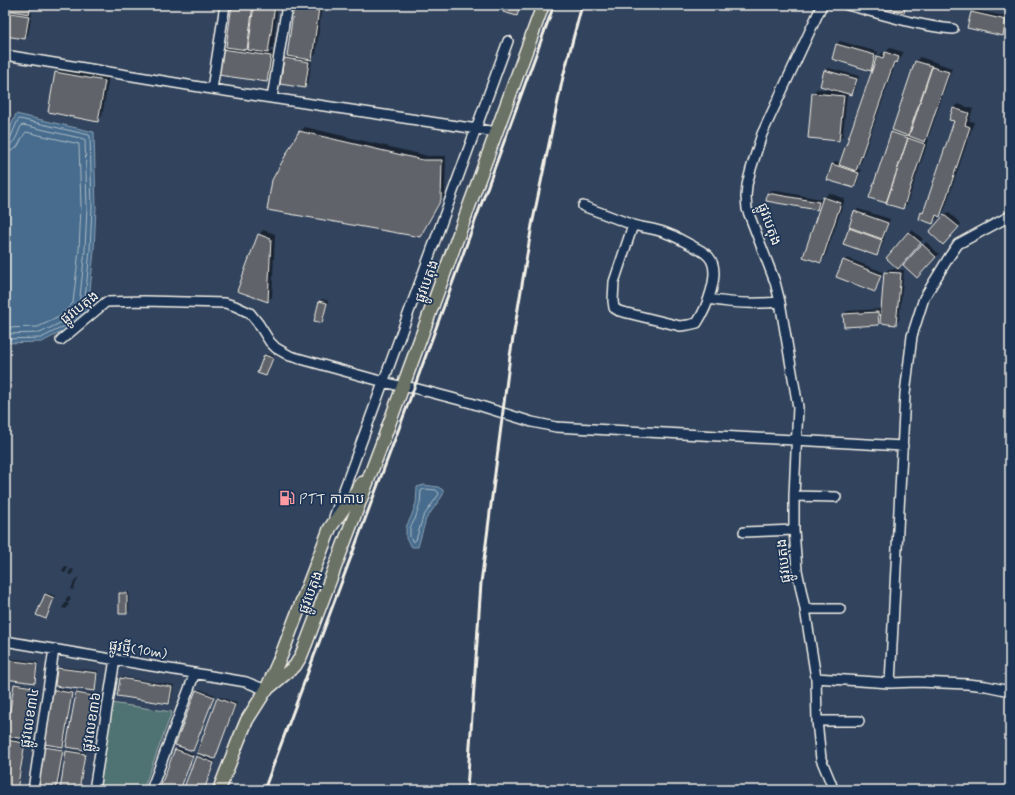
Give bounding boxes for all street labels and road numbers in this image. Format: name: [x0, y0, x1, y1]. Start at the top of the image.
street label: ផ្លូវបេតុង: [751, 201, 785, 249]
street label: ផ្លូវបេតុង: [411, 258, 445, 306]
street label: ផ្លូវបេតុង: [57, 287, 104, 330]
street label: ផ្លូវបេតុង: [773, 538, 797, 584]
street label: ផ្លូវបេតុង: [295, 569, 329, 617]
street label: ផ្លូវថ្មី(10m): [107, 636, 168, 666]
street label: ផ្លូវលេខ៣៤: [16, 687, 46, 750]
street label: ផ្លូវលេខ៣៦: [78, 691, 108, 754]

